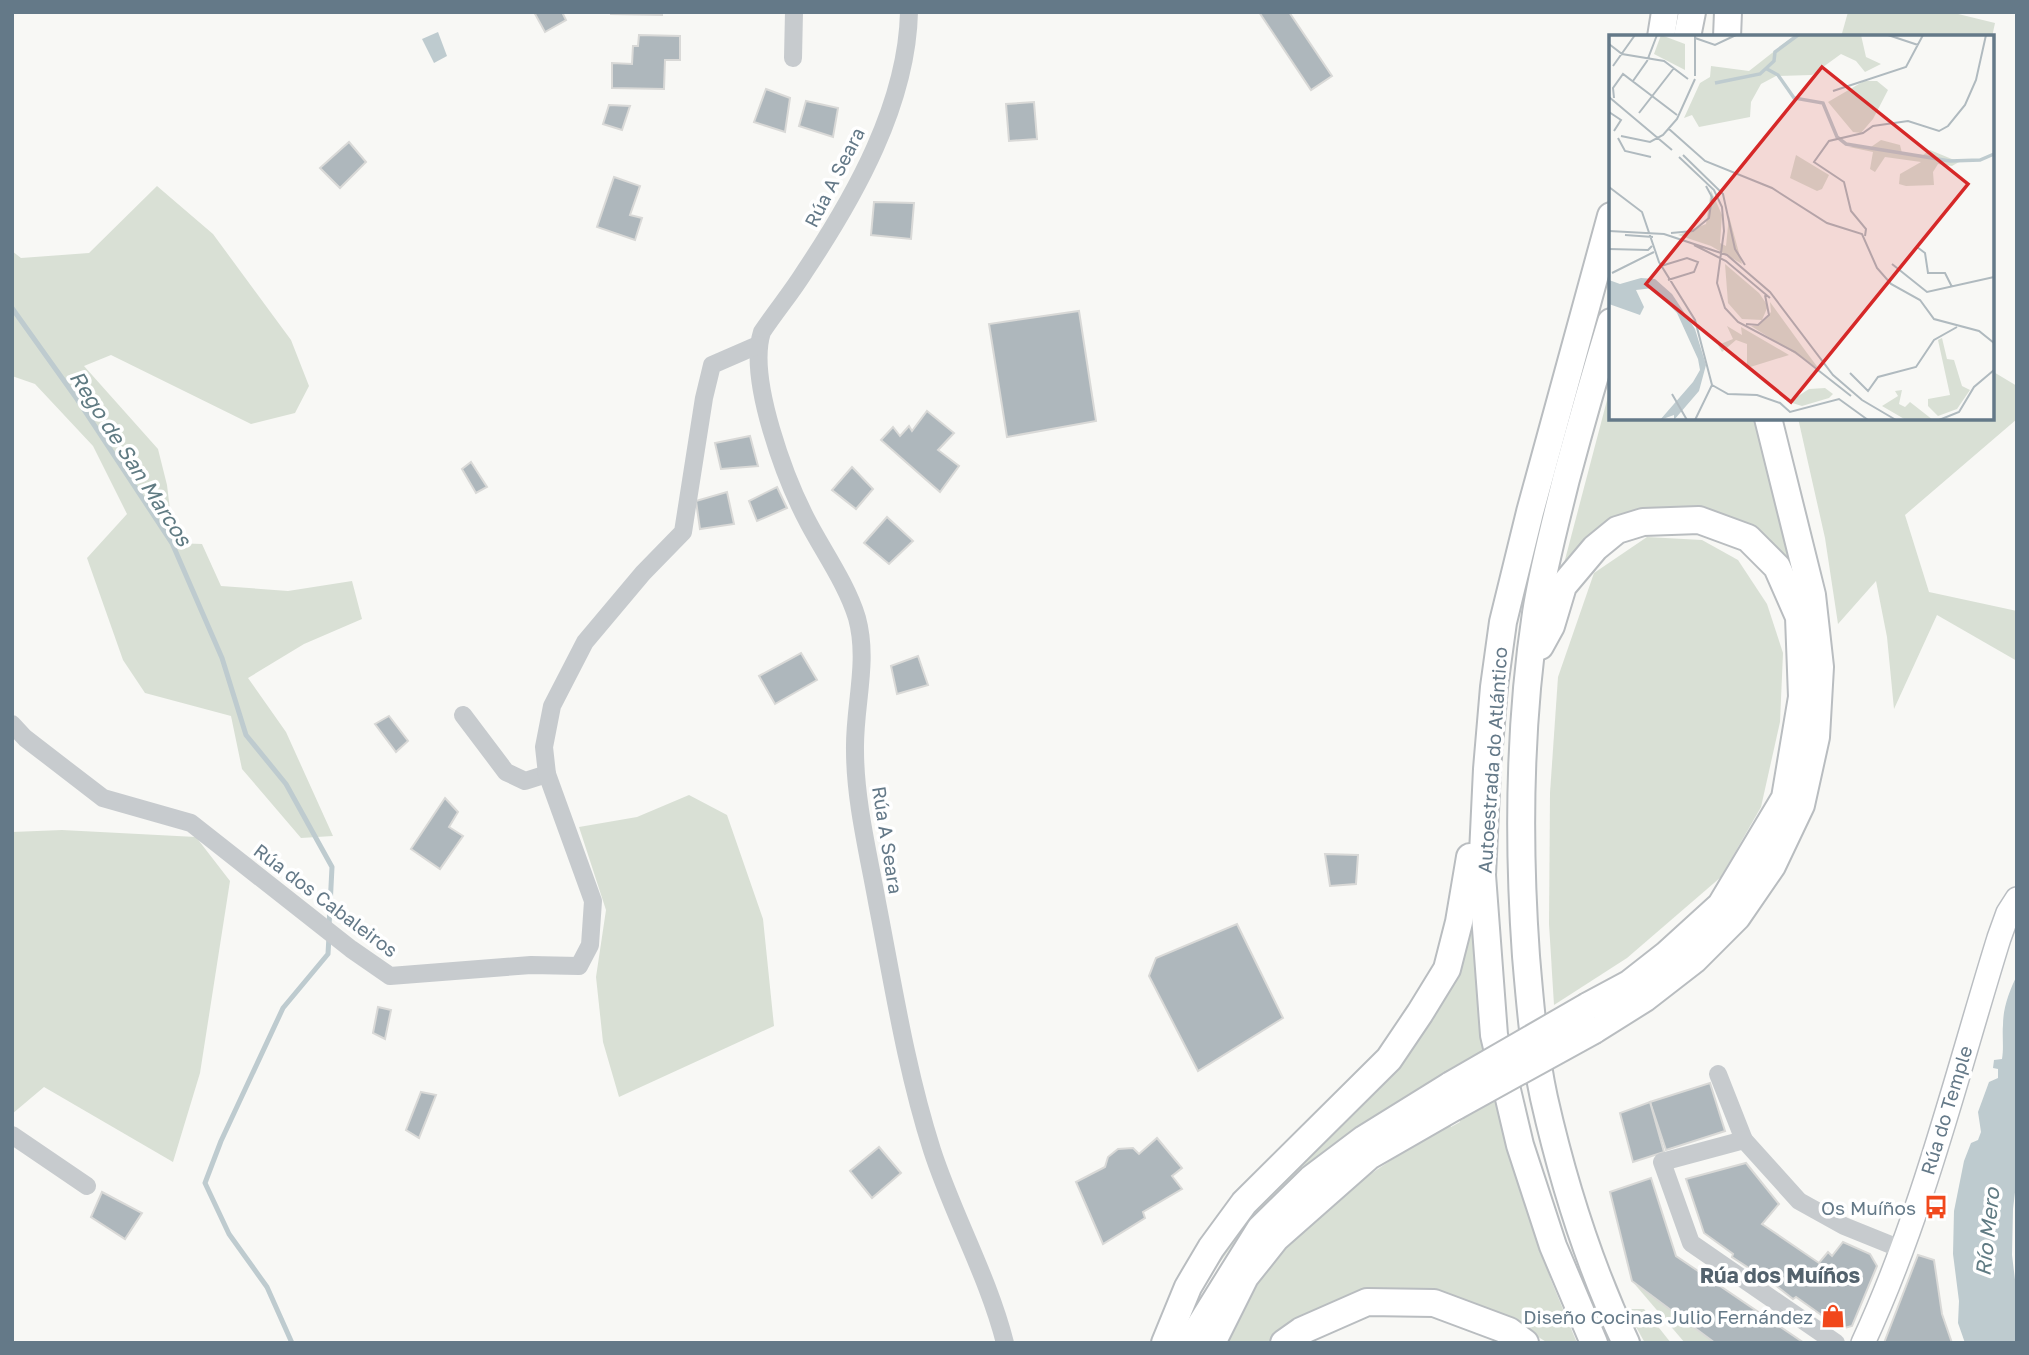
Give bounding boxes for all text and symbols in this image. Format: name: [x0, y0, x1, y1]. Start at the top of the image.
inset map: [1609, 35, 1994, 420]
street label: Rúa A Seara: [799, 123, 869, 231]
water label: Rego de San Marcos: [65, 365, 198, 551]
street label: Autoestrada do Atlántico: [1473, 646, 1511, 874]
street label: Rúa A Seara: [868, 784, 908, 896]
street label: Rúa dos Cabaleiros: [250, 838, 402, 962]
street label: Rúa do Temple: [1915, 1043, 1977, 1177]
water label: Río Mero: [1969, 1185, 2005, 1277]
bus stop icon: Os Muíños: [1922, 1193, 1950, 1221]
place label: Os Muíños: [1821, 1196, 1916, 1219]
district label: Rúa dos Muíños: [1700, 1262, 1861, 1288]
shop icon: Diseño Cocinas Julio Fernández: [1819, 1302, 1847, 1330]
place label: Diseño Cocinas Julio Fernández: [1523, 1305, 1813, 1328]

